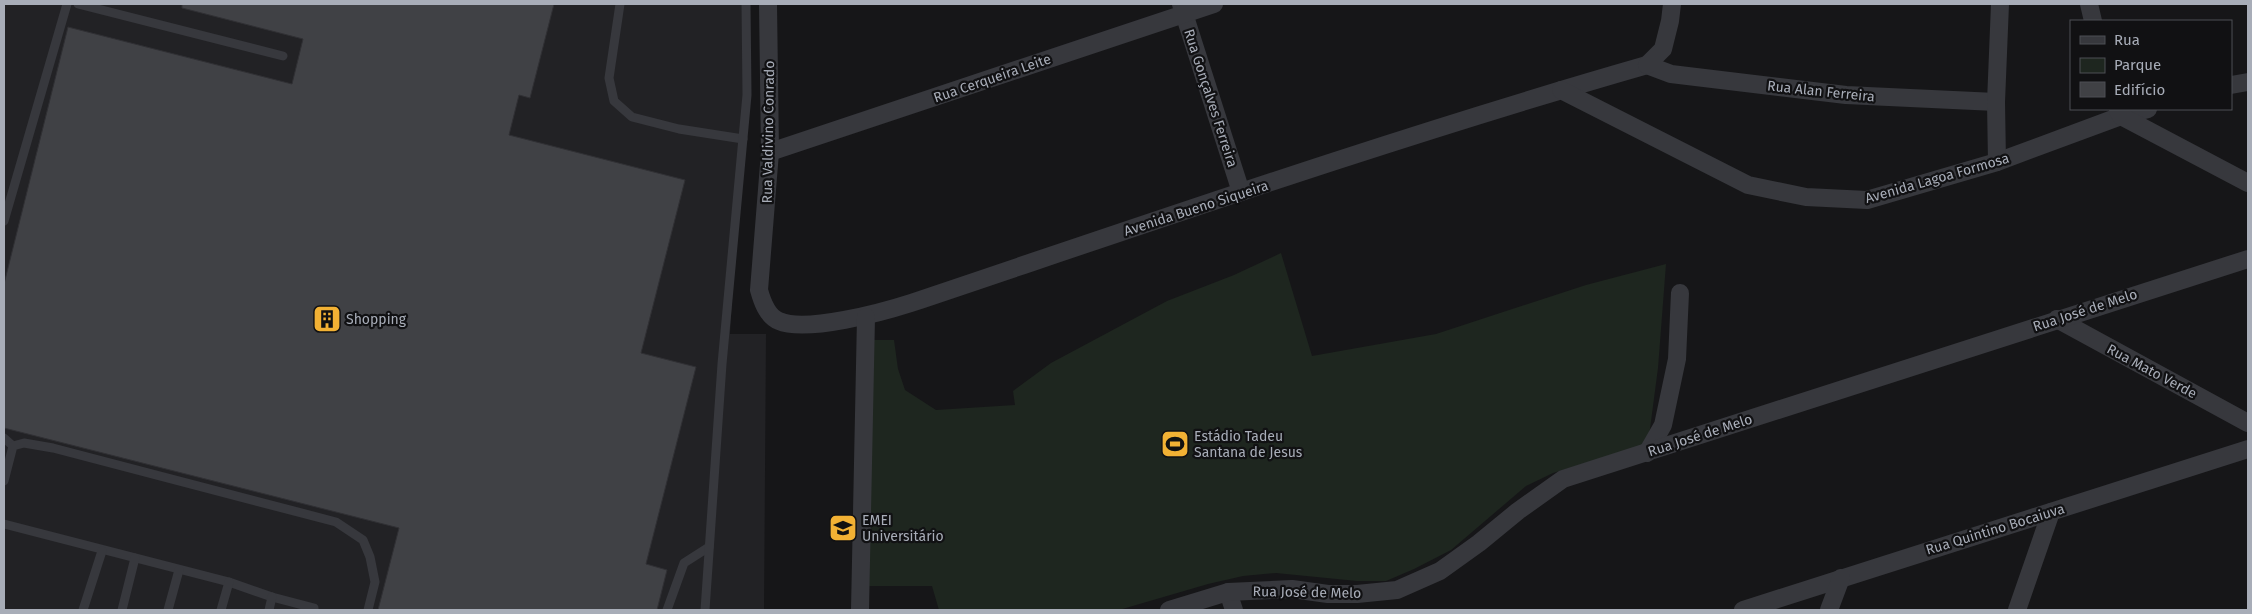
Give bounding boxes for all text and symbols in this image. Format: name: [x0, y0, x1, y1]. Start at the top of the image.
legend: [2070, 20, 2232, 110]
street label: Rua Gonçalves Ferreira: [1180, 27, 1241, 169]
text: Rua: [2114, 31, 2140, 49]
street label: Rua Cerqueira Leite: [931, 50, 1053, 107]
text: Parque: [2114, 56, 2161, 74]
street label: Rua Valdivino Conrado: [759, 60, 778, 204]
street label: Rua Alan Ferreira: [1766, 77, 1876, 106]
text: Edifício: [2114, 81, 2165, 99]
street label: Avenida Lagoa Formosa: [1863, 150, 2011, 207]
street label: Avenida Bueno Siqueira: [1122, 177, 1271, 240]
street label: Rua José de Melo: [2031, 286, 2139, 335]
building icon: Shopping: [312, 304, 342, 334]
place label: Shopping: [346, 311, 407, 328]
street label: Rua Mato Verde: [2104, 341, 2200, 402]
street label: Rua José de Melo: [1646, 411, 1754, 460]
place label: Estádio Tadeu Santana de Jesus: [1194, 428, 1303, 461]
sports icon: Estádio Tadeu Santana de Jesus: [1160, 429, 1190, 459]
street label: Rua Quintino Bocaiuva: [1924, 500, 2067, 559]
place label: EMEI Universitário: [862, 512, 944, 545]
school or university icon: EMEI Universitário: [828, 513, 858, 543]
street label: Rua José de Melo: [1252, 583, 1361, 602]

